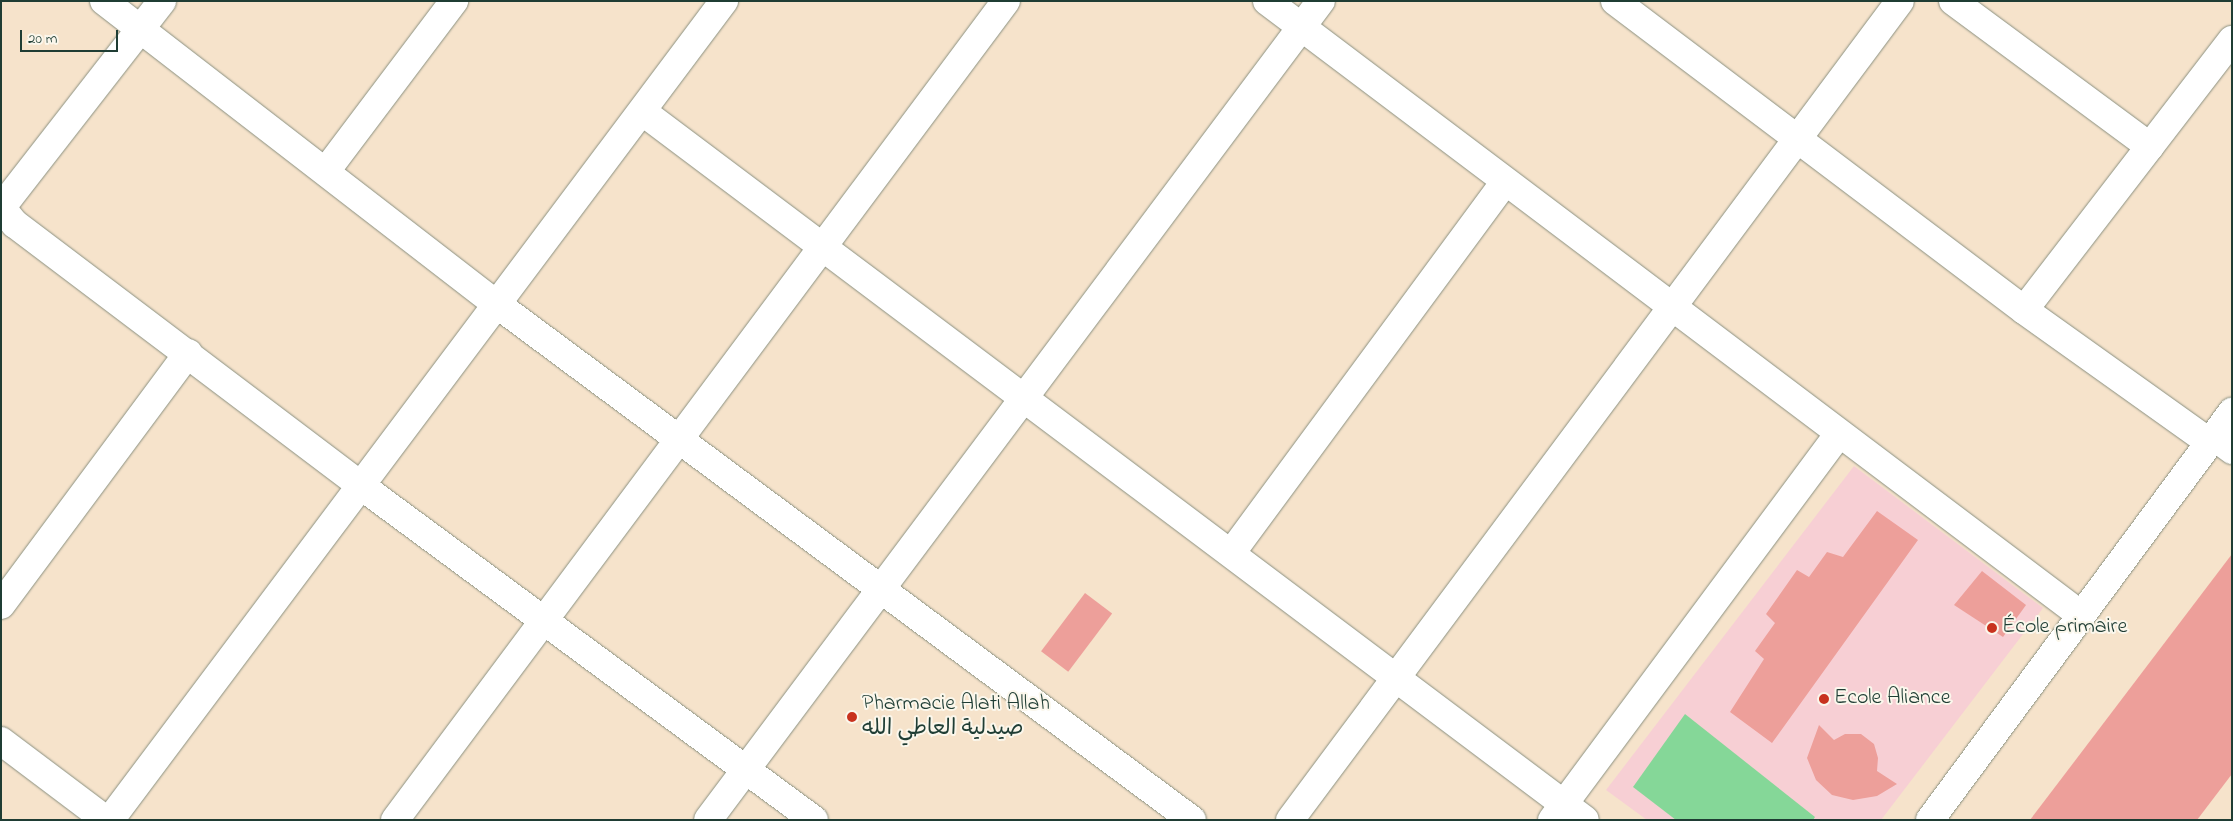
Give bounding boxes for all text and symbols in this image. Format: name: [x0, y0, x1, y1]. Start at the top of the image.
scale bar: [22, 20, 120, 52]
text: 20 m: [28, 28, 57, 50]
place label: École primaire: [2002, 615, 2127, 641]
marker: École primaire: [1986, 622, 1998, 634]
place label: Ecole Aliance: [1834, 686, 1950, 712]
place label: Pharmacie Alati Allah صيدلية العاطي الله: [862, 691, 1050, 742]
marker: Ecole Aliance: [1818, 693, 1830, 705]
marker: Pharmacie Alati Allah صيدلية العاطي الله: [846, 711, 858, 723]

